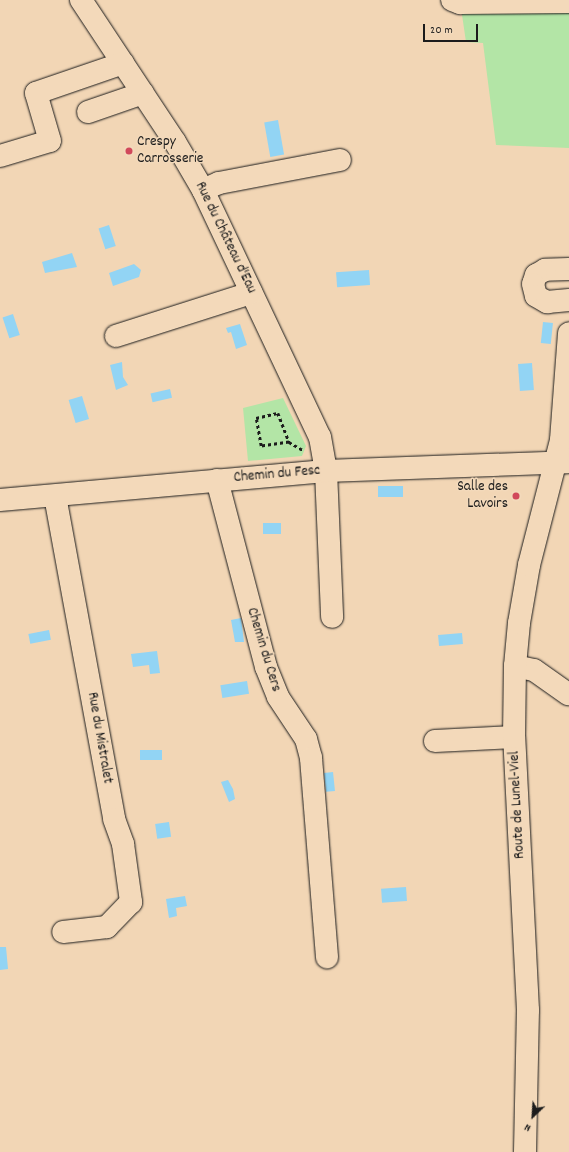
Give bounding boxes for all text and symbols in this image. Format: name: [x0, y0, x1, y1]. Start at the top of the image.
scale bar: [425, 16, 480, 42]
text: 20 m: [430, 22, 453, 39]
place label: Crespy Carrosserie: [137, 133, 203, 168]
marker: Crespy Carrosserie: [124, 146, 134, 156]
street label: Rue du Château d'Eau: [190, 179, 260, 297]
street label: Chemin du Fesc: [233, 462, 321, 488]
place label: Salle des Lavoirs: [457, 478, 508, 513]
marker: Salle des Lavoirs: [511, 491, 521, 501]
street label: Chemin du Cers: [242, 606, 284, 694]
street label: Rue du Mistralet: [82, 691, 116, 785]
street label: Route de Lunel-Viel: [506, 751, 530, 859]
north arrow: [513, 1096, 553, 1136]
text: N: [522, 1118, 534, 1135]

